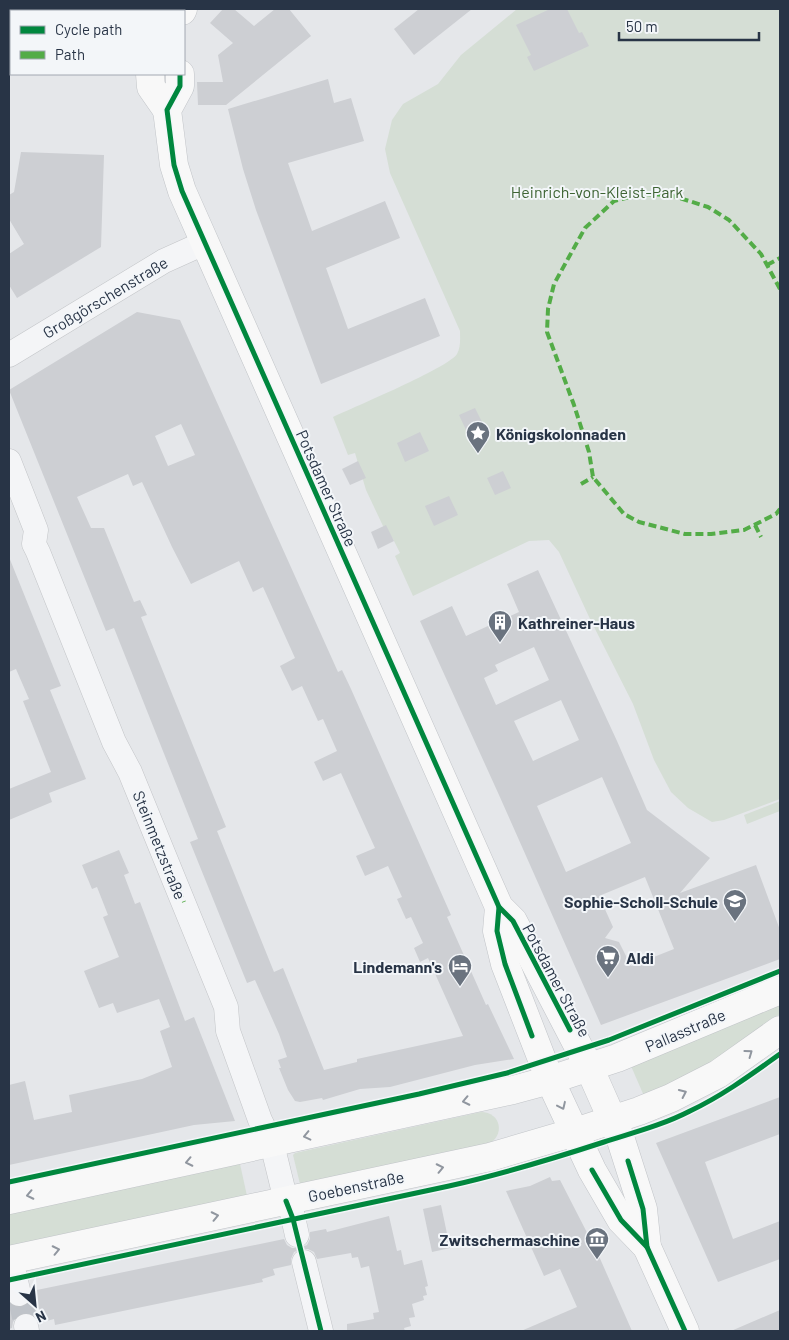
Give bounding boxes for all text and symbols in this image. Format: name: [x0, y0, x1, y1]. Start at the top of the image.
legend: [10, 10, 185, 75]
scale bar: [619, 10, 759, 42]
text: 50 m: [626, 17, 658, 35]
text: Cycle path: [55, 20, 122, 38]
text: Path: [55, 45, 85, 63]
park label: Heinrich-von-Kleist-Park: [511, 182, 683, 201]
street label: Großgörschenstraße: [39, 252, 171, 342]
place icon: Königskolonnaden: [465, 420, 491, 454]
place label: Königskolonnaden: [496, 424, 626, 443]
street label: Potsdamer Straße: [293, 427, 361, 549]
building icon: Kathreiner-Haus: [487, 609, 513, 643]
place label: Kathreiner-Haus: [518, 613, 635, 632]
street label: Steinmetzstraße: [130, 788, 190, 902]
school or university icon: Sophie-Scholl-Schule: [722, 888, 748, 922]
place label: Sophie-Scholl-Schule: [564, 892, 718, 911]
street label: Potsdamer Straße: [519, 920, 595, 1040]
supermarket icon: Aldi: [595, 944, 621, 978]
place label: Aldi: [626, 948, 654, 967]
hotel icon: Lindemann's: [447, 953, 473, 987]
place label: Lindemann's: [353, 957, 442, 976]
street label: Pallasstraße: [642, 1005, 728, 1055]
one-way arrow: [743, 1050, 752, 1058]
one-way arrow: [678, 1088, 687, 1099]
one-way arrow: [461, 1095, 470, 1106]
one-way arrow: [556, 1101, 567, 1110]
one-way arrow: [303, 1130, 311, 1141]
one-way arrow: [185, 1156, 194, 1166]
one-way arrow: [436, 1163, 445, 1174]
street label: Goebenstraße: [306, 1167, 406, 1205]
one-way arrow: [26, 1190, 35, 1200]
one-way arrow: [211, 1211, 220, 1222]
museum icon: Zwitschermaschine: [584, 1226, 610, 1260]
place label: Zwitschermaschine: [440, 1230, 580, 1249]
one-way arrow: [52, 1246, 61, 1256]
north arrow: [10, 1280, 60, 1330]
text: N: [33, 1307, 49, 1327]

